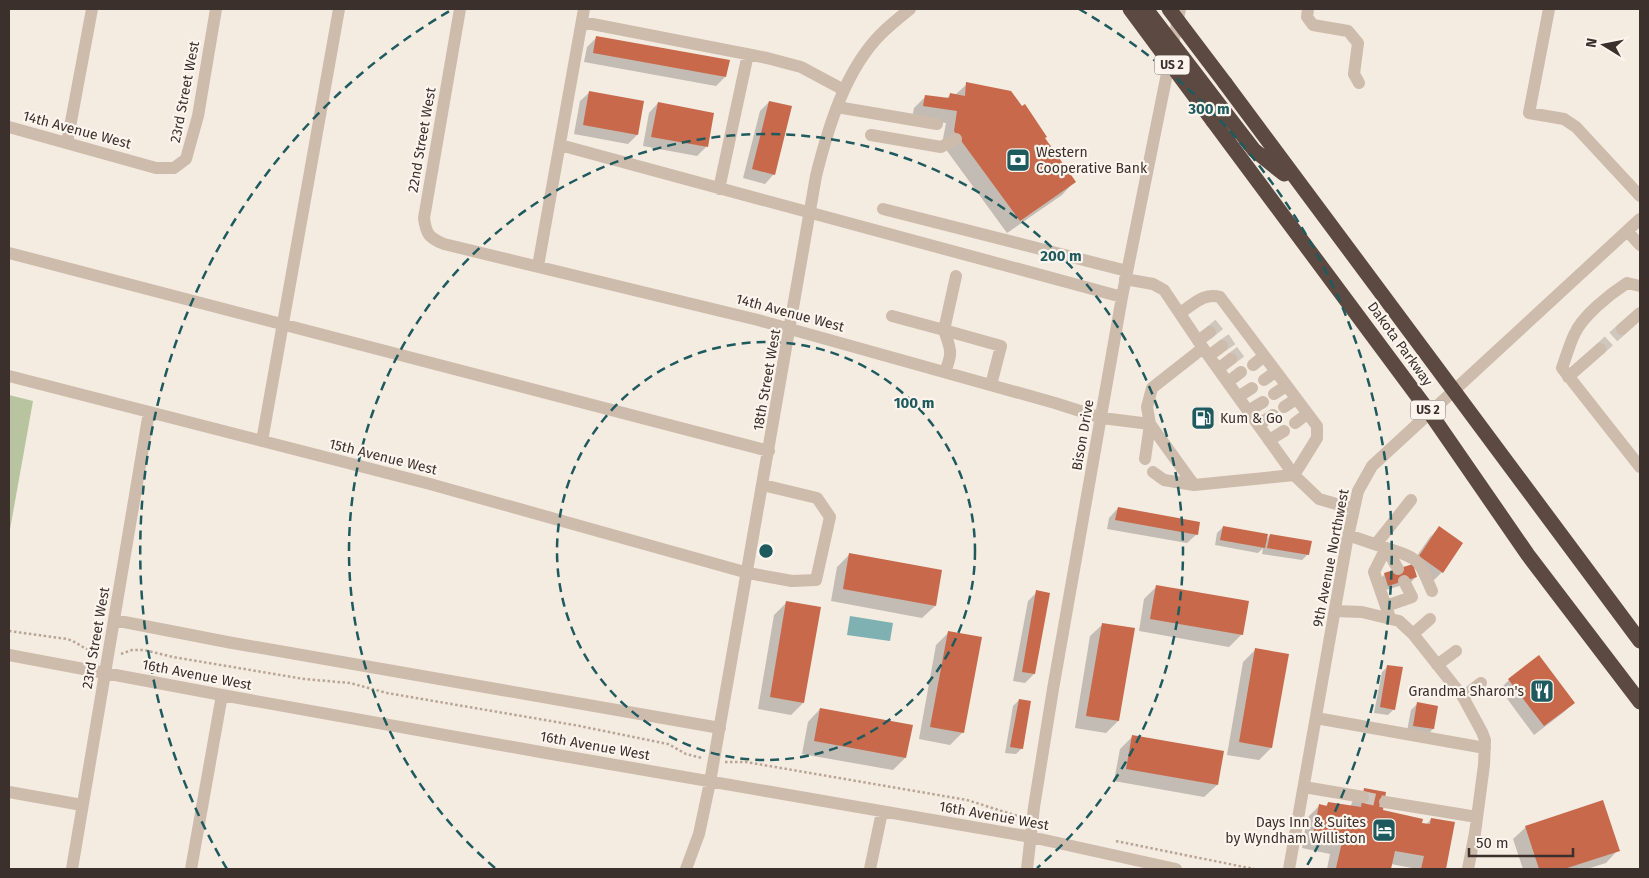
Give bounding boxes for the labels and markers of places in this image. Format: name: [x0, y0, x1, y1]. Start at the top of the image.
place label: Western Cooperative Bank: [1036, 144, 1148, 177]
bank icon: Western Cooperative Bank: [1005, 147, 1031, 173]
fuel station icon: Kum & Go: [1190, 405, 1216, 431]
place label: Kum & Go: [1220, 410, 1283, 427]
centre of rings: [757, 542, 775, 560]
restaurant icon: Grandma Sharon's: [1529, 678, 1555, 704]
place label: Grandma Sharon's: [1409, 683, 1524, 700]
place label: Days Inn & Suites by Wyndham Williston: [1225, 814, 1366, 847]
hotel icon: Days Inn & Suites by Wyndham Williston: [1371, 817, 1397, 843]

